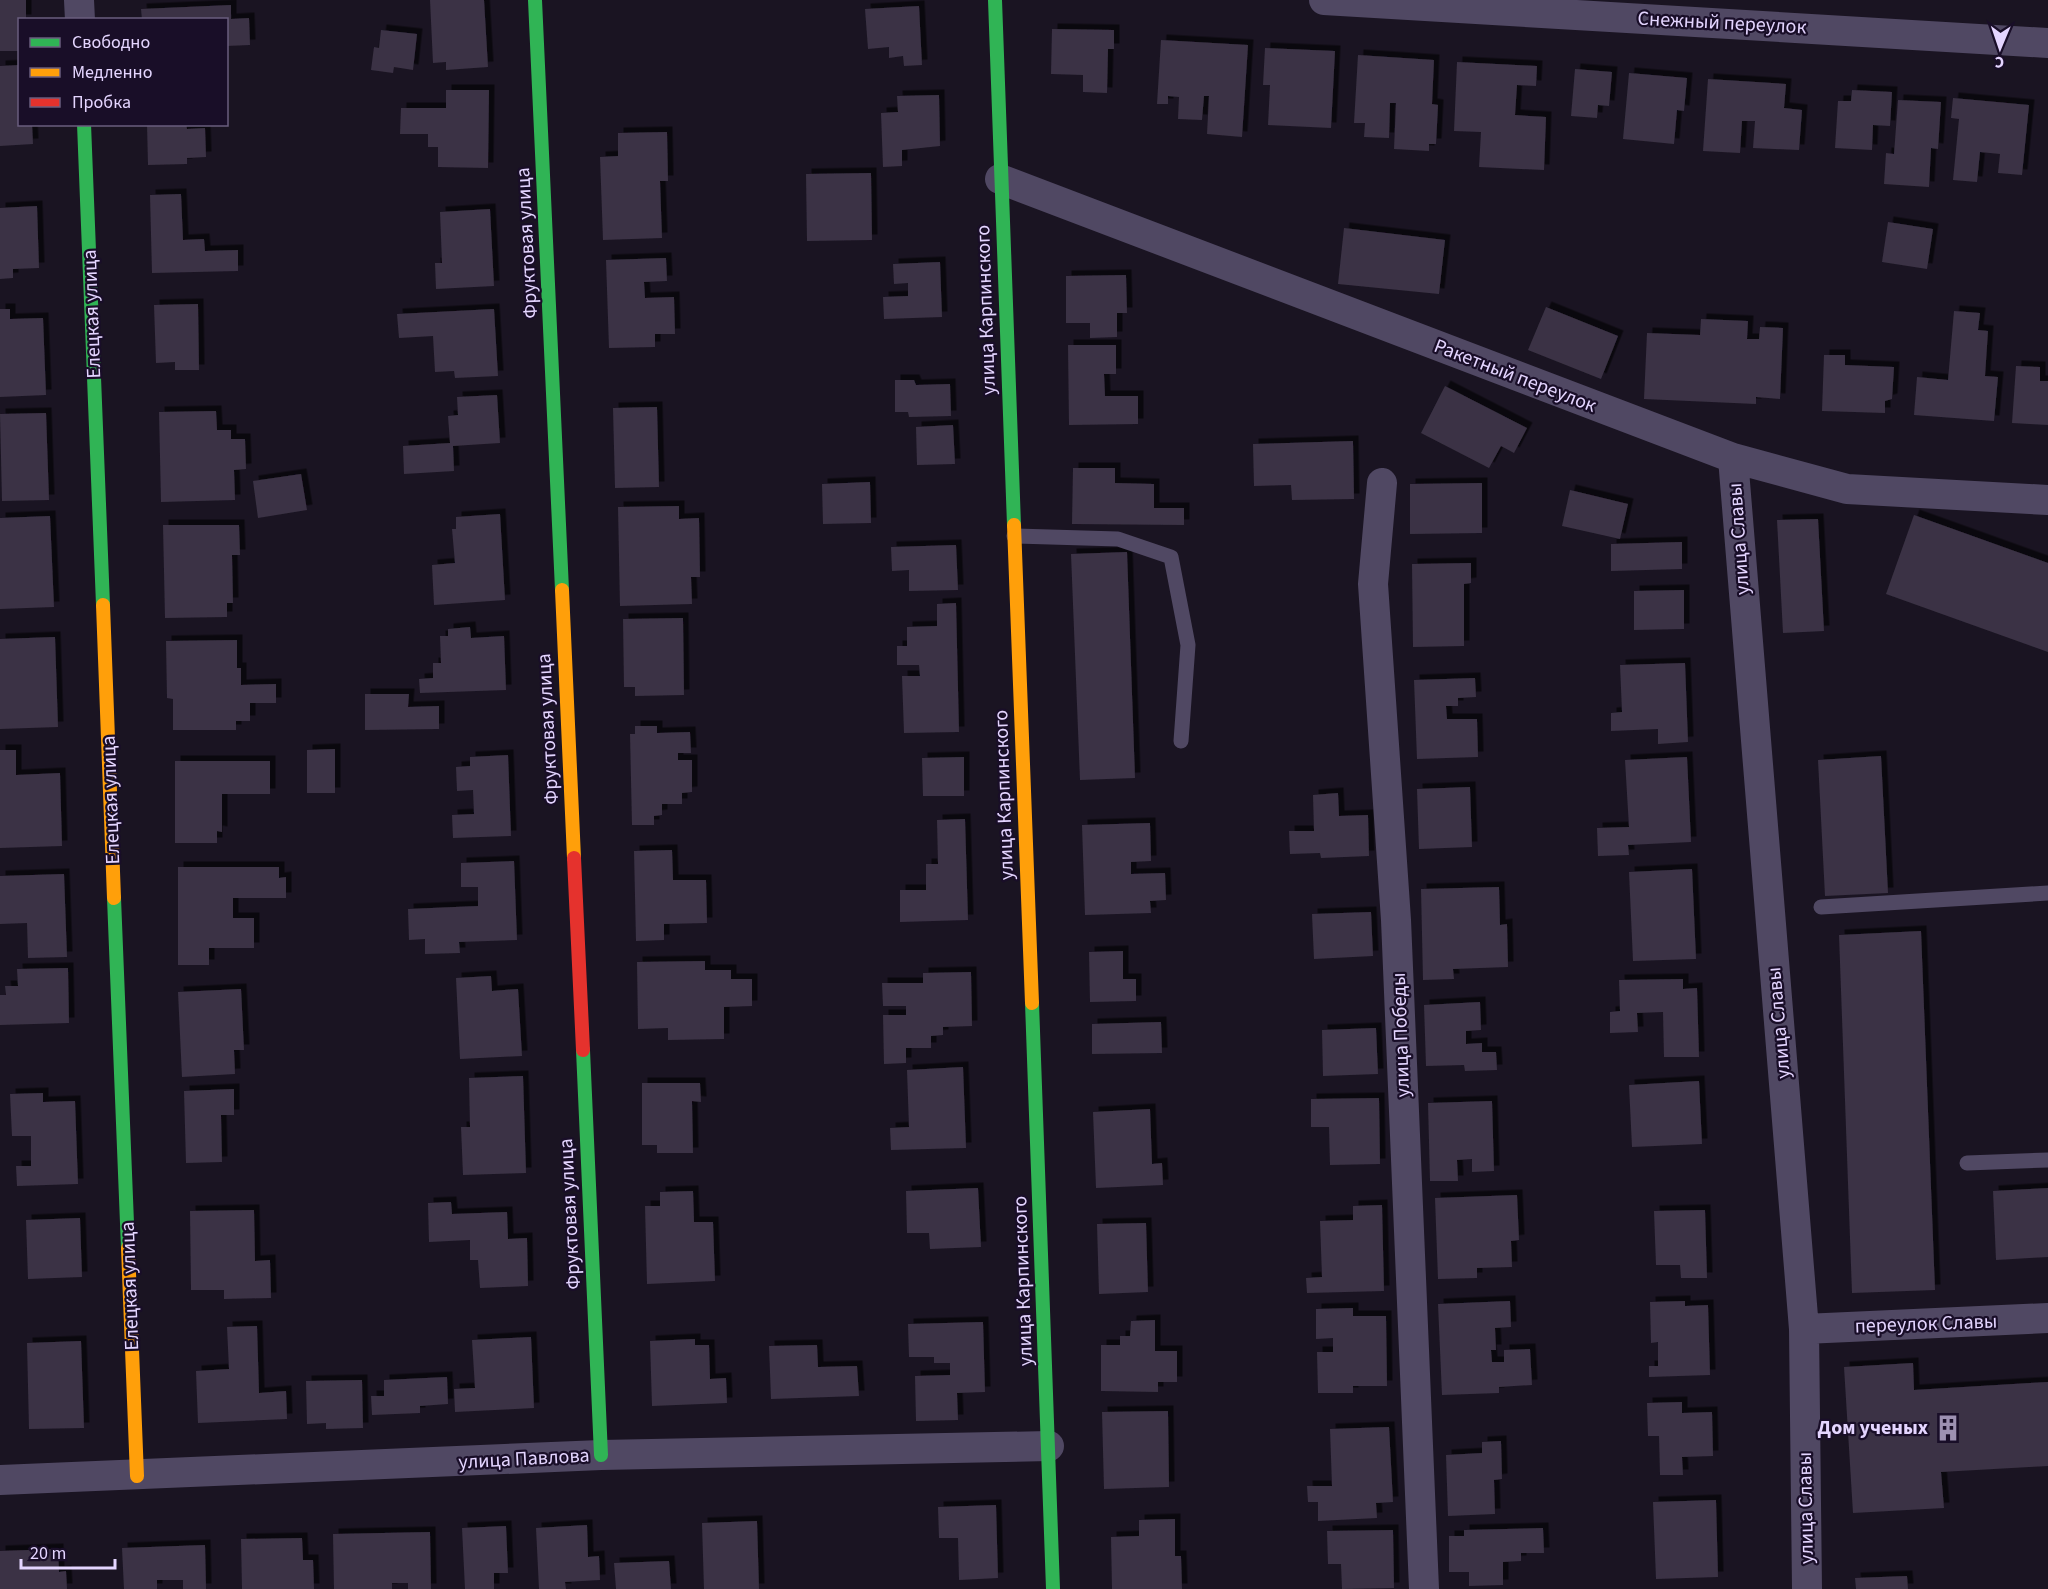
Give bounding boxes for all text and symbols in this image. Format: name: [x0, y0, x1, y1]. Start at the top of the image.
street label: Снежный переулок: [1637, 5, 1807, 41]
legend: [18, 18, 228, 126]
north arrow: [1970, 18, 2030, 78]
text: Свободно: [72, 30, 150, 55]
text: С: [1994, 51, 2005, 73]
text: Медленно: [72, 60, 152, 85]
text: Пробка: [72, 90, 131, 115]
street label: Фруктовая улица: [509, 167, 545, 319]
street label: улица Карпинского: [969, 224, 1003, 396]
street label: Елецкая улица: [76, 249, 108, 379]
street label: Ракетный переулок: [1430, 332, 1600, 420]
street label: улица Славы: [1721, 482, 1757, 596]
street label: Фруктовая улица: [530, 653, 566, 805]
street label: улица Карпинского: [987, 709, 1021, 881]
street label: Елецкая улица: [95, 735, 127, 865]
street label: улица Славы: [1760, 966, 1798, 1080]
street label: улица Победы: [1385, 972, 1417, 1098]
street label: Фруктовая улица: [552, 1138, 588, 1290]
street label: улица Карпинского: [1006, 1195, 1040, 1367]
street label: Елецкая улица: [114, 1221, 146, 1351]
street label: переулок Славы: [1854, 1308, 1998, 1340]
building icon: Дом ученых: [1933, 1413, 1963, 1443]
place label: Дом ученых: [1817, 1414, 1928, 1442]
street label: улица Павлова: [458, 1442, 590, 1476]
street label: улица Славы: [1791, 1452, 1821, 1564]
scale bar: [21, 1532, 116, 1570]
text: 20 m: [30, 1541, 66, 1566]

